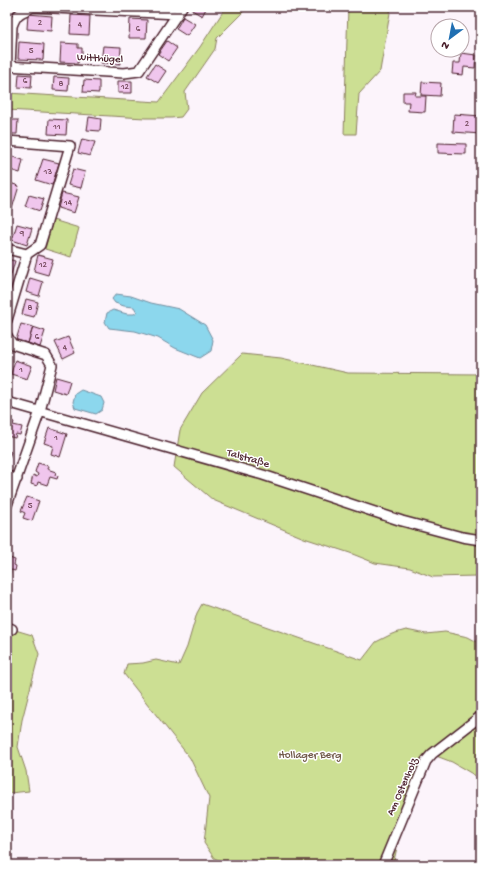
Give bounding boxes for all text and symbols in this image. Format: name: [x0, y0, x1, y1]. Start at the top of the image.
house number: 2: [38, 18, 43, 29]
north arrow: [430, 18, 470, 58]
house number: 4: [78, 20, 83, 31]
house number: 6: [136, 24, 141, 35]
text: N: [440, 38, 452, 52]
house number: 5: [29, 46, 34, 57]
street label: Witthügel: [77, 52, 124, 66]
house number: 6: [23, 76, 28, 87]
house number: 8: [59, 79, 64, 90]
house number: 12: [120, 82, 130, 93]
house number: 2: [465, 119, 470, 130]
house number: 11: [52, 122, 61, 133]
house number: 13: [43, 167, 52, 178]
house number: 14: [63, 198, 73, 209]
house number: 9: [19, 229, 25, 240]
house number: 12: [38, 260, 48, 271]
house number: 8: [28, 303, 33, 314]
house number: 6: [35, 332, 40, 343]
house number: 4: [63, 343, 68, 354]
house number: 1: [18, 365, 23, 376]
house number: 1: [53, 433, 58, 444]
street label: Talstraße: [224, 447, 271, 471]
house number: 5: [28, 501, 33, 512]
park label: Hollager Berg: [279, 750, 341, 762]
street label: Am Ostenholz: [385, 755, 422, 818]

